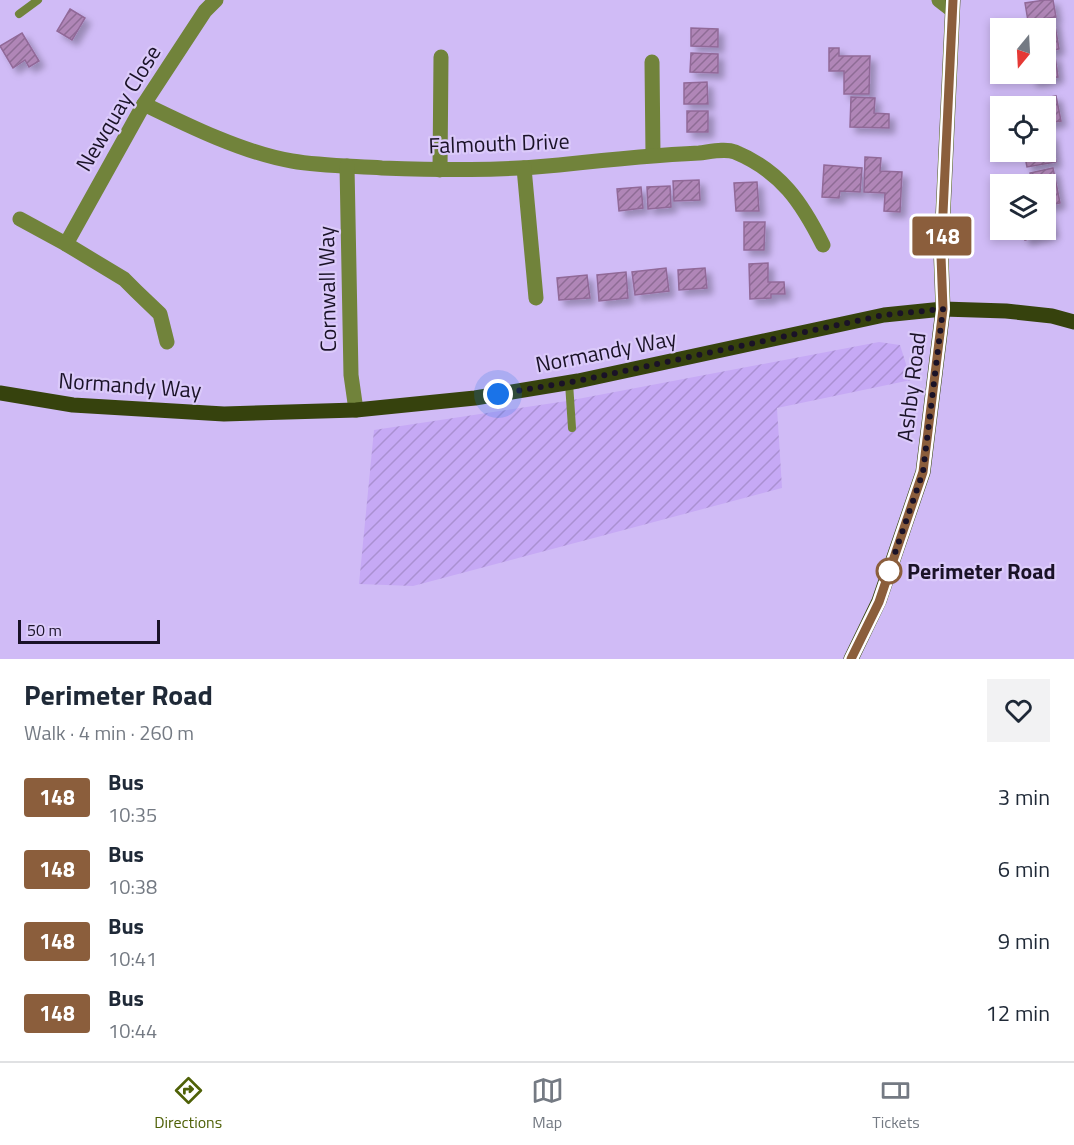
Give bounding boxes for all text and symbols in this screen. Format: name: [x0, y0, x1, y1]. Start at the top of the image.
north arrow: [990, 18, 1056, 84]
map controls: [990, 18, 1056, 240]
street label: Newquay Close: [67, 38, 169, 178]
button: locate: [990, 96, 1056, 162]
street label: Falmouth Drive: [428, 124, 570, 162]
button: layers: [990, 174, 1056, 240]
line badge: 148: [908, 216, 976, 256]
text: 148: [924, 220, 960, 252]
street label: Cornwall Way: [309, 225, 345, 352]
street label: Normandy Way: [533, 321, 680, 381]
street label: Ashby Road: [887, 331, 935, 443]
street label: Normandy Way: [57, 363, 203, 407]
your location: [483, 379, 513, 409]
place label: Perimeter Road: [907, 554, 1055, 588]
marker: Perimeter Road: [876, 558, 902, 584]
scale bar: [18, 617, 160, 644]
text: 50 m: [27, 618, 62, 642]
text: Perimeter Road: [24, 673, 213, 716]
button: heart: [987, 679, 1050, 742]
text: Walk · 4 min · 260 m: [24, 717, 194, 748]
text: Bus: [108, 765, 144, 799]
text: 3 min: [998, 780, 1050, 814]
text: 148: [39, 781, 75, 813]
text: 10:35: [108, 799, 157, 830]
text: Bus: [108, 837, 144, 871]
text: 6 min: [998, 852, 1050, 886]
text: 148: [39, 853, 75, 885]
text: 10:38: [108, 871, 157, 902]
text: Bus: [108, 909, 144, 943]
text: 9 min: [998, 924, 1050, 958]
text: 148: [39, 925, 75, 957]
text: 10:41: [108, 943, 157, 974]
text: Bus: [108, 981, 144, 1015]
text: 12 min: [985, 996, 1050, 1030]
text: 148: [39, 997, 75, 1029]
text: 10:44: [108, 1015, 157, 1046]
tab: Directions: [154, 1074, 222, 1134]
tab: Map: [531, 1074, 564, 1134]
tab: Tickets: [872, 1074, 920, 1134]

